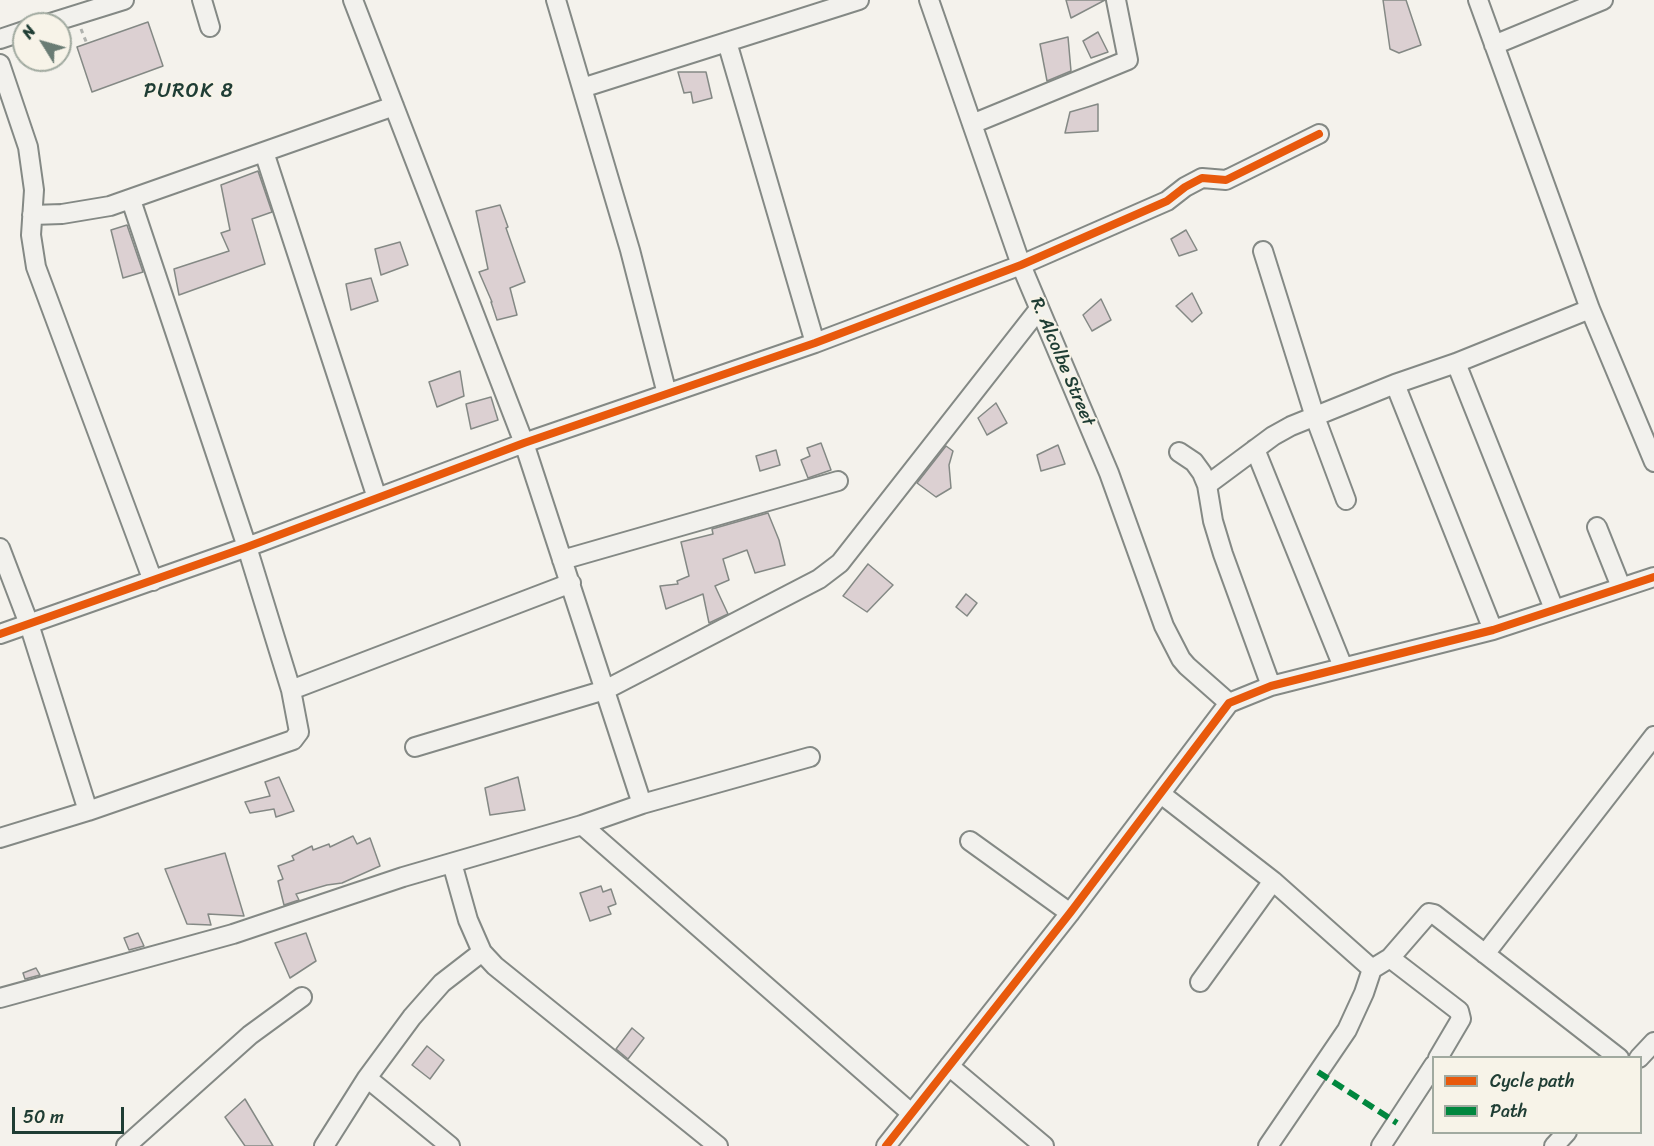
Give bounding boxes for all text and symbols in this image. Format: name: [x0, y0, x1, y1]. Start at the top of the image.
north arrow: [12, 12, 72, 72]
text: N: [14, 19, 44, 45]
district label: PUROK 8: [144, 80, 234, 104]
street label: R. Alcolbe Street: [1025, 295, 1099, 429]
legend: [1432, 1056, 1642, 1134]
text: Cycle path: [1490, 1065, 1574, 1097]
scale bar: [15, 1095, 128, 1133]
text: Path: [1490, 1095, 1527, 1127]
text: 50 m: [23, 1101, 64, 1133]

